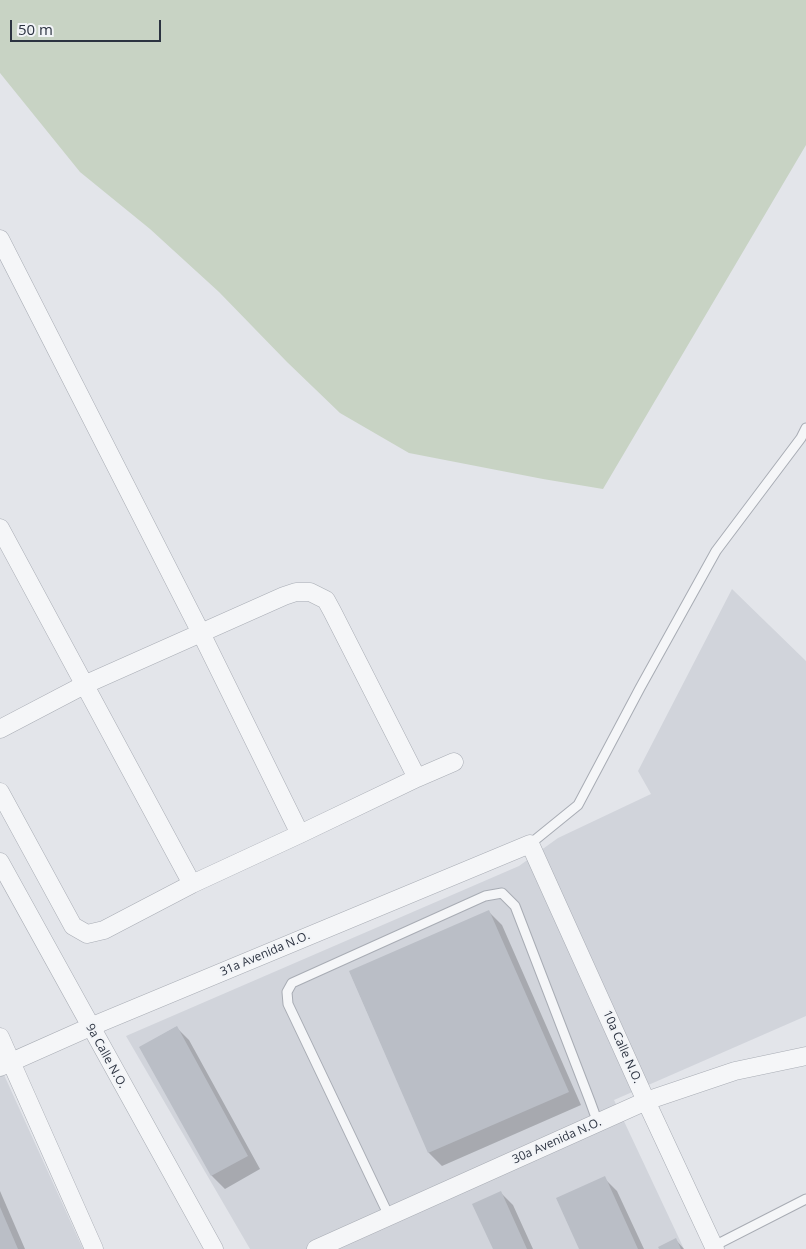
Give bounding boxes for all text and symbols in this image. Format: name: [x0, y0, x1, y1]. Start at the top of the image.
scale bar: [12, 10, 164, 42]
text: 50 m: [18, 19, 53, 39]
street label: 31a Avenida N.O.: [218, 929, 312, 979]
street label: 10a Calle N.O.: [599, 1008, 645, 1086]
street label: 9a Calle N.O.: [82, 1021, 130, 1091]
street label: 30a Avenida N.O.: [510, 1115, 604, 1167]

